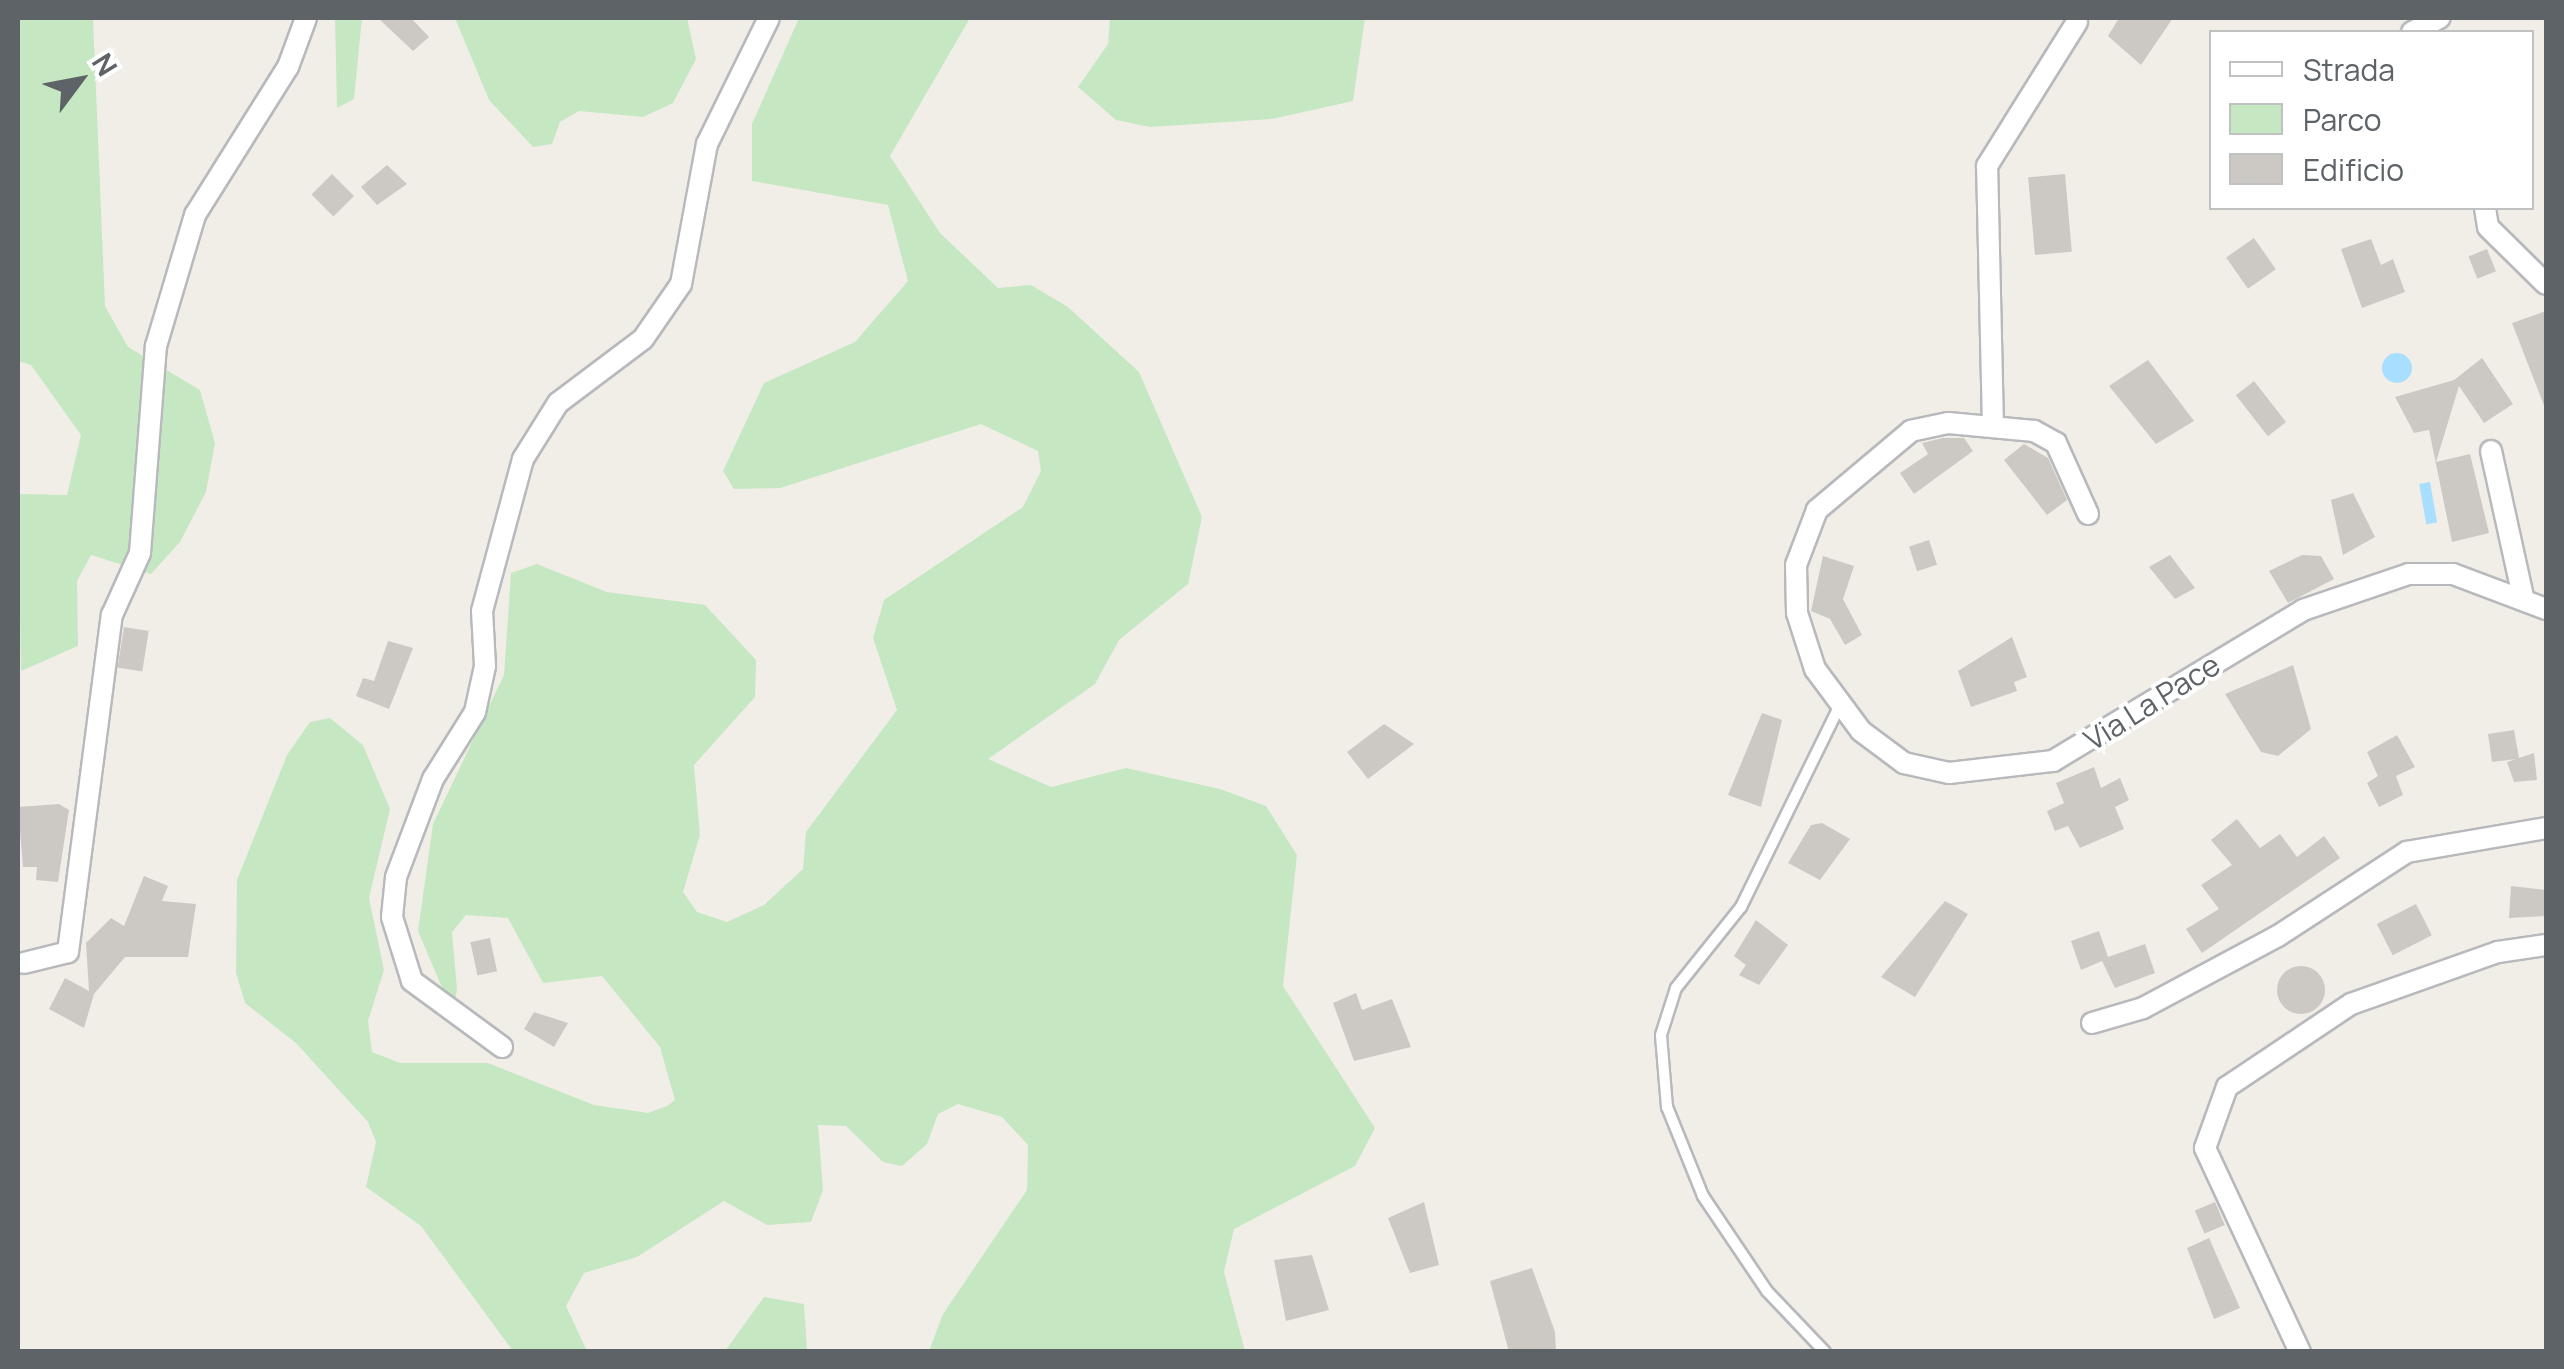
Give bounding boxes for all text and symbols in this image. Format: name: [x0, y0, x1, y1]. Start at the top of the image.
north arrow: [30, 30, 130, 130]
legend: [2209, 30, 2534, 210]
text: N: [84, 46, 127, 83]
text: Strada: [2303, 49, 2395, 90]
text: Parco: [2303, 99, 2382, 140]
text: Edificio: [2303, 149, 2404, 190]
street label: Via La Pace: [2078, 646, 2226, 758]

